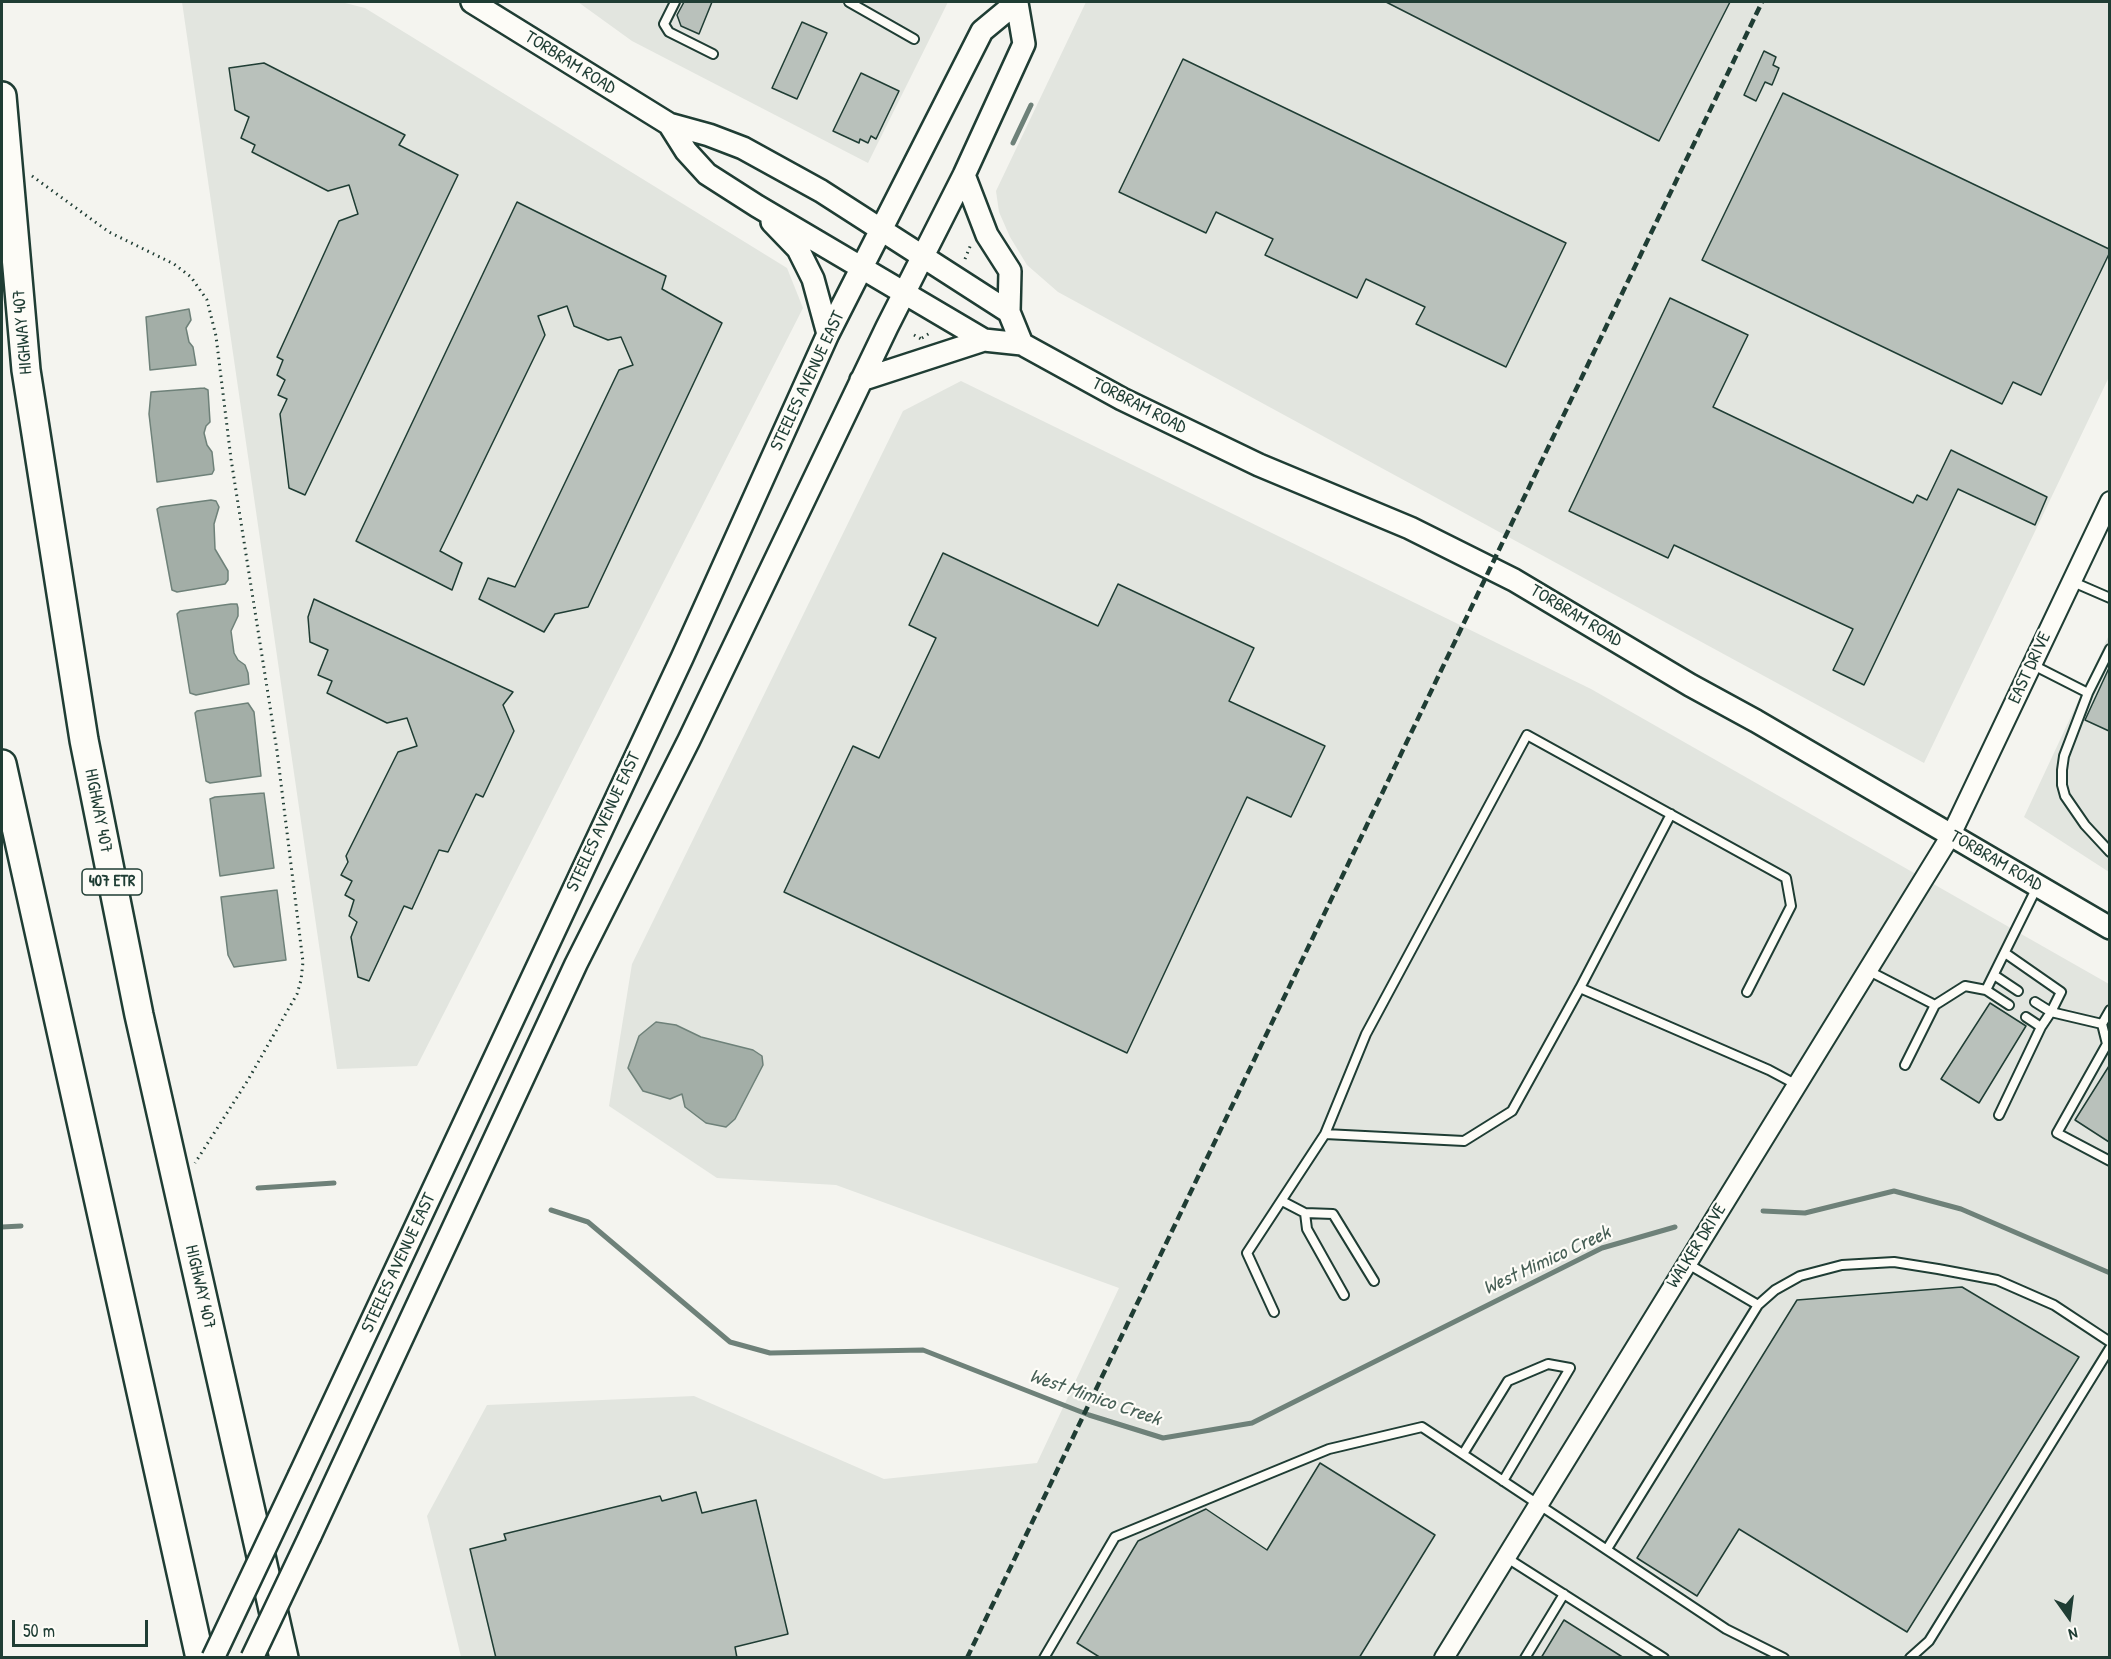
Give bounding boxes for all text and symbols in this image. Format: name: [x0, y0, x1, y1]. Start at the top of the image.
street label: TORBRAM ROAD: [521, 27, 619, 99]
street label: HIGHWAY 407: [9, 289, 37, 375]
street label: STEELES AVENUE EAST: [766, 308, 850, 454]
street label: TORBRAM ROAD: [1088, 373, 1190, 439]
street label: TORBRAM ROAD: [1526, 580, 1626, 652]
street label: EAST DRIVE: [2004, 629, 2056, 707]
street label: STEELES AVENUE EAST: [562, 749, 646, 895]
street label: HIGHWAY 407: [79, 767, 117, 855]
street label: TORBRAM ROAD: [1946, 826, 2046, 896]
road number: 407 ETR: [82, 869, 142, 895]
street label: STEELES AVENUE EAST: [357, 1190, 441, 1336]
street label: WALKER DRIVE: [1663, 1200, 1731, 1292]
water label: West Mimico Creek: [1480, 1221, 1614, 1301]
street label: HIGHWAY 407: [180, 1243, 220, 1331]
water label: West Mimico Creek: [1026, 1364, 1164, 1432]
north arrow: [2039, 1587, 2099, 1647]
scale bar: [15, 1608, 152, 1646]
text: 50 m: [23, 1618, 55, 1643]
text: N: [2067, 1623, 2080, 1646]

